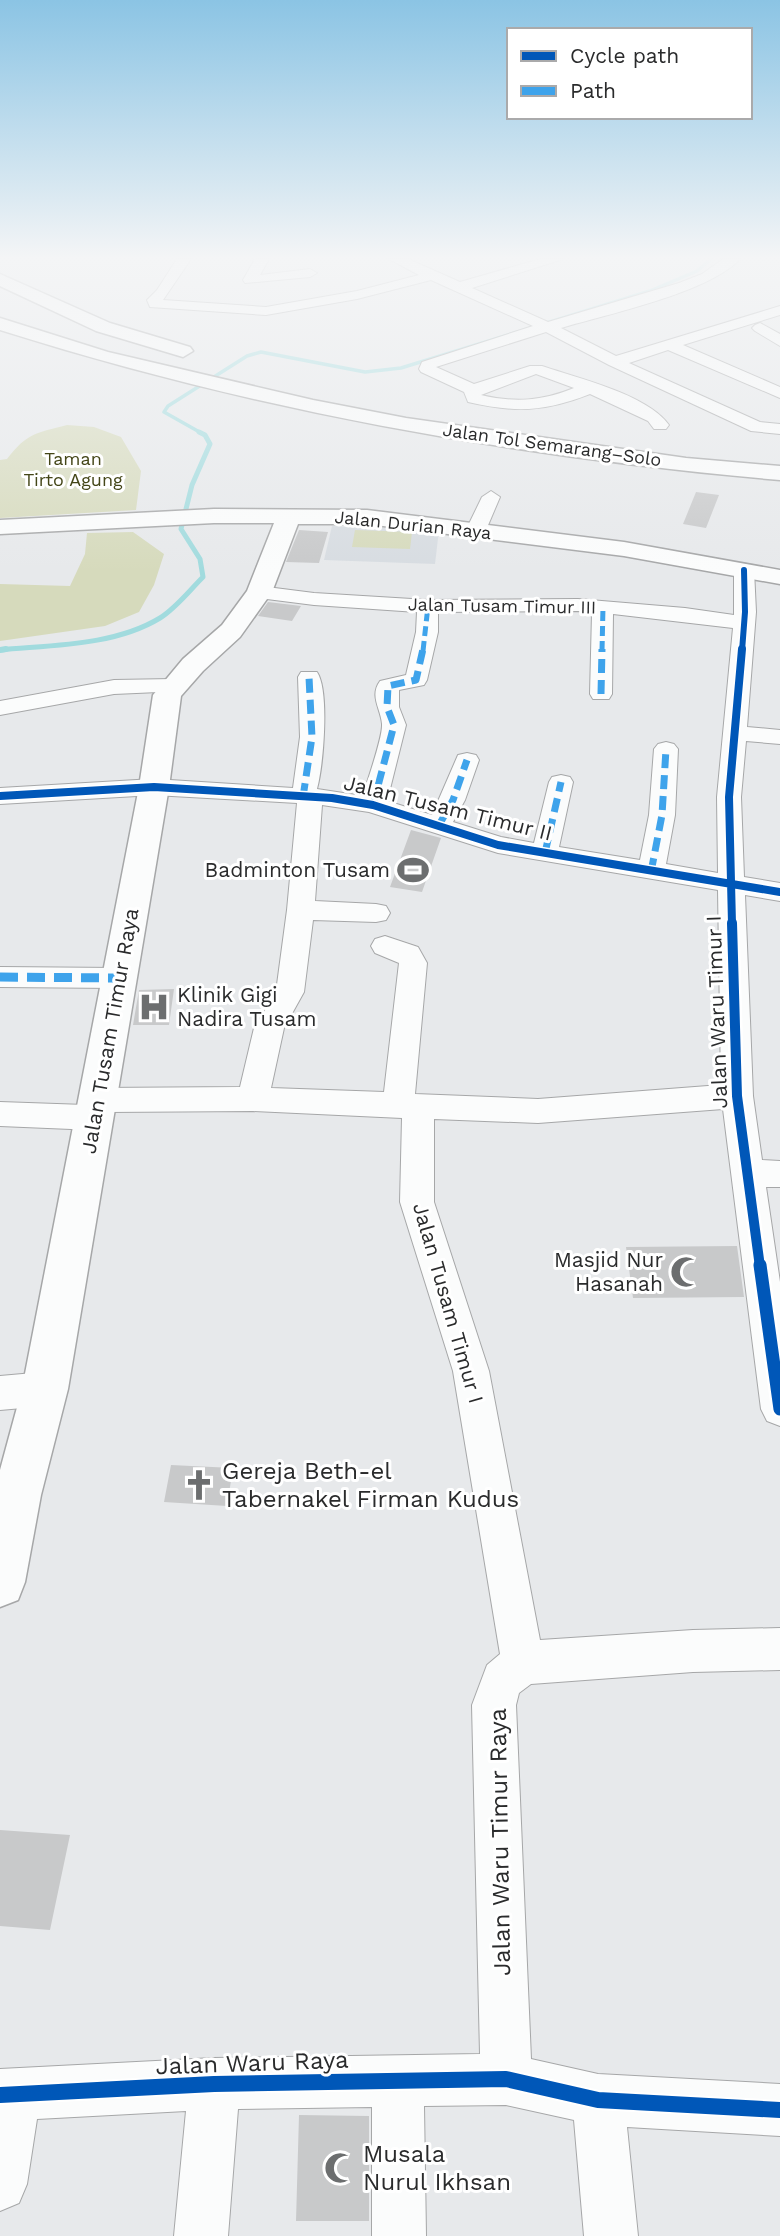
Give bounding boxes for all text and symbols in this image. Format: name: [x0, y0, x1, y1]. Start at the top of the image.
legend: [507, 28, 752, 119]
text: Cycle path: [570, 43, 679, 68]
text: Path: [570, 78, 616, 103]
street label: Jalan Tol Semarang–Solo: [441, 419, 663, 470]
park label: Taman Tirto Agung: [23, 448, 123, 490]
street label: Jalan Durian Raya: [334, 506, 493, 543]
street label: Jalan Tusam Timur III: [408, 593, 596, 618]
street label: Jalan Tusam Timur II: [341, 770, 555, 845]
sports icon: Badminton Tusam: [396, 853, 430, 887]
place label: Badminton Tusam: [205, 857, 390, 882]
street label: Jalan Tusam Timur Raya: [76, 906, 143, 1156]
street label: Jalan Waru Timur I: [701, 915, 732, 1109]
place label: Klinik Gigi Nadira Tusam: [177, 982, 316, 1031]
hospital icon: Klinik Gigi Nadira Tusam: [137, 990, 171, 1024]
street label: Jalan Tusam Timur I: [408, 1200, 489, 1406]
place label: Masjid Nur Hasanah: [554, 1247, 663, 1296]
mosque icon: Masjid Nur Hasanah: [669, 1255, 703, 1289]
place label: Gereja Beth-el Tabernakel Firman Kudus: [222, 1457, 519, 1513]
church icon: Gereja Beth-el Tabernakel Firman Kudus: [182, 1468, 216, 1502]
street label: Jalan Waru Timur Raya: [484, 1708, 516, 1976]
street label: Jalan Waru Raya: [155, 2046, 349, 2080]
place label: Musala Nurul Ikhsan: [363, 2140, 511, 2196]
mosque icon: Musala Nurul Ikhsan: [323, 2151, 357, 2185]

